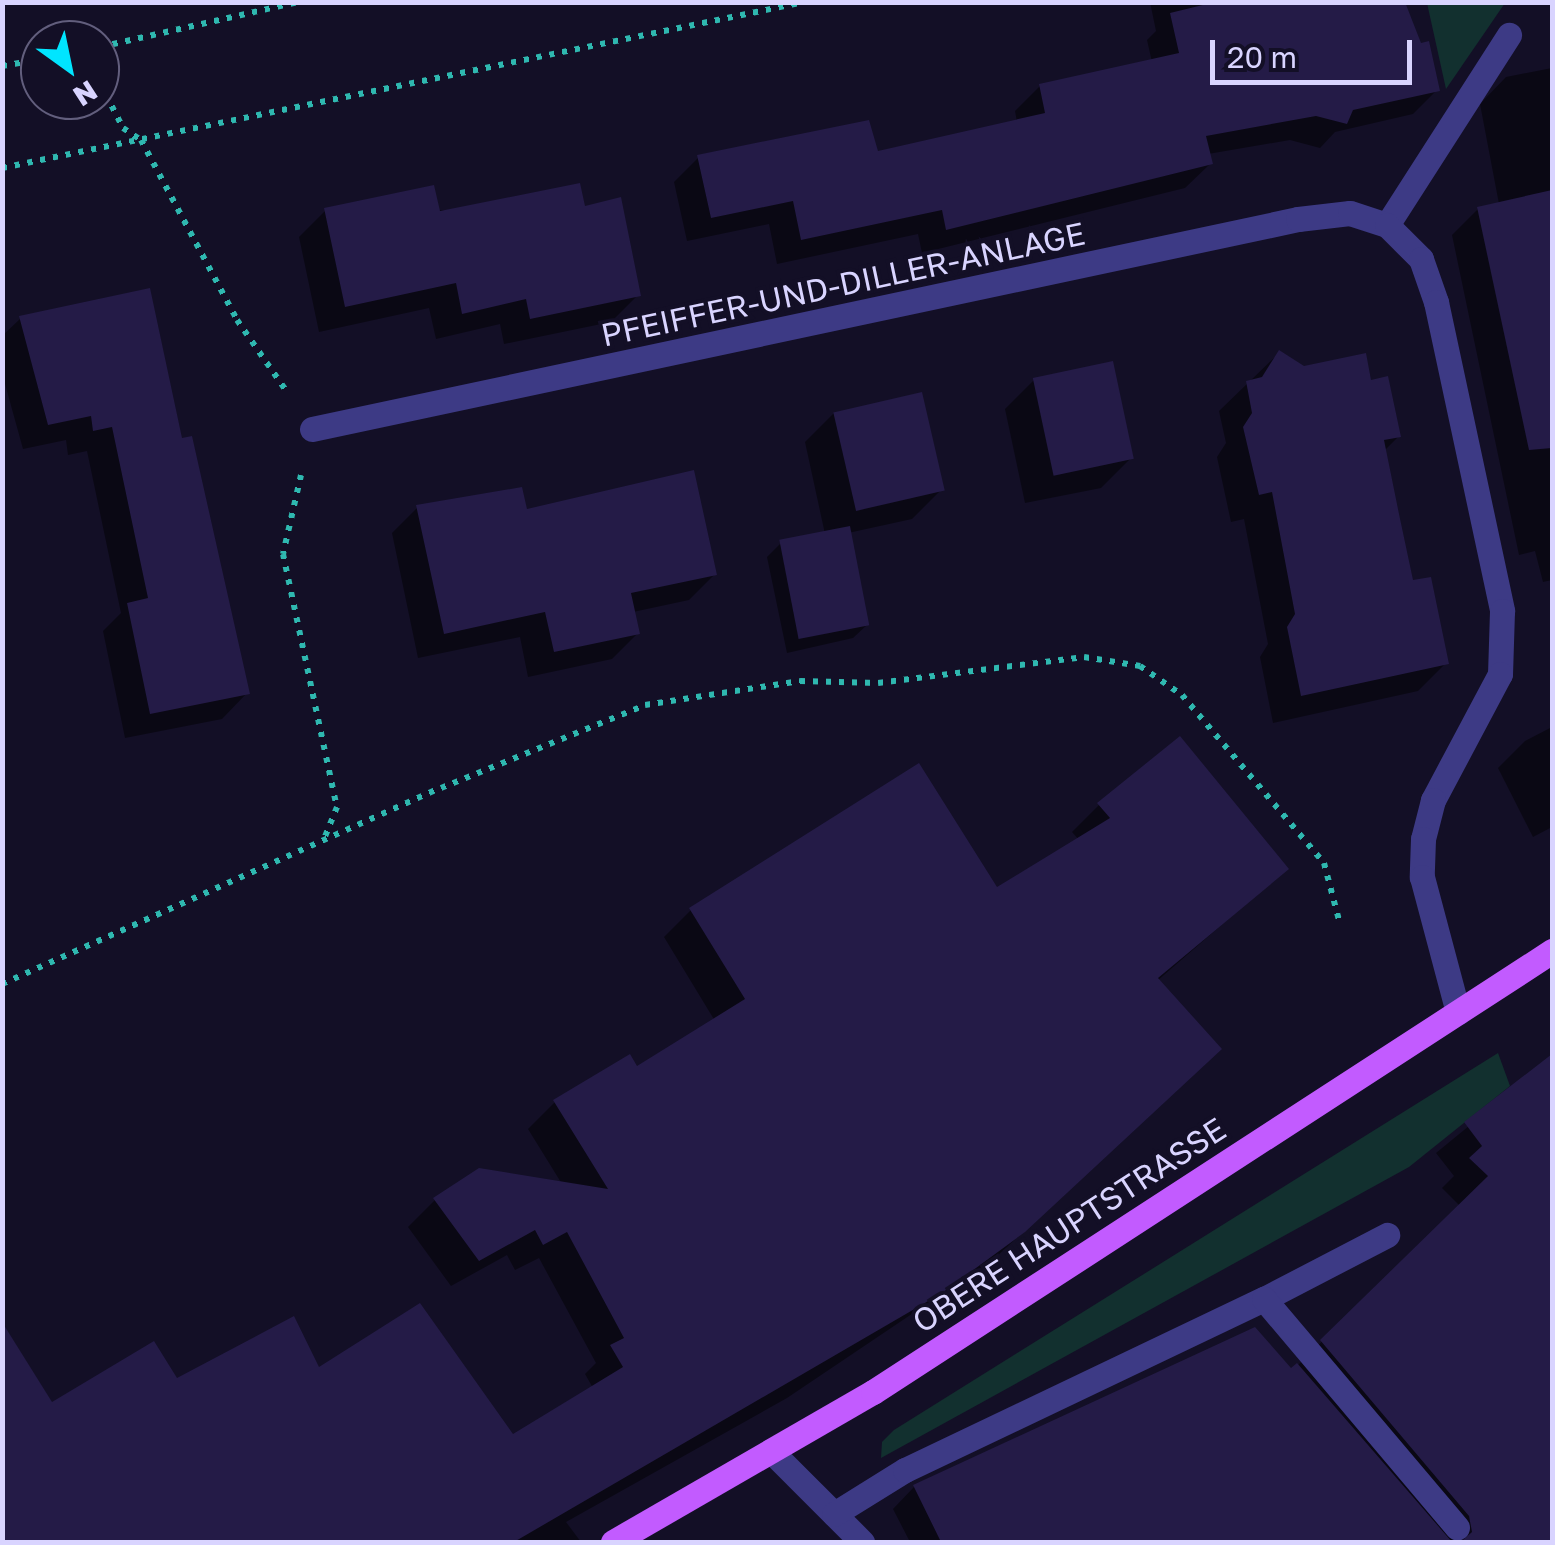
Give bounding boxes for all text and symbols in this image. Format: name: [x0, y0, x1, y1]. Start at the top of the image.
north arrow: [20, 20, 120, 120]
scale bar: [1215, 20, 1418, 82]
text: 20 m: [1227, 39, 1297, 75]
text: N: [68, 74, 103, 114]
street label: PFEIFFER-UND-DILLER-ANLAGE: [598, 214, 1088, 354]
street label: OBERE HAUPTSTRASSE: [905, 1109, 1233, 1341]

